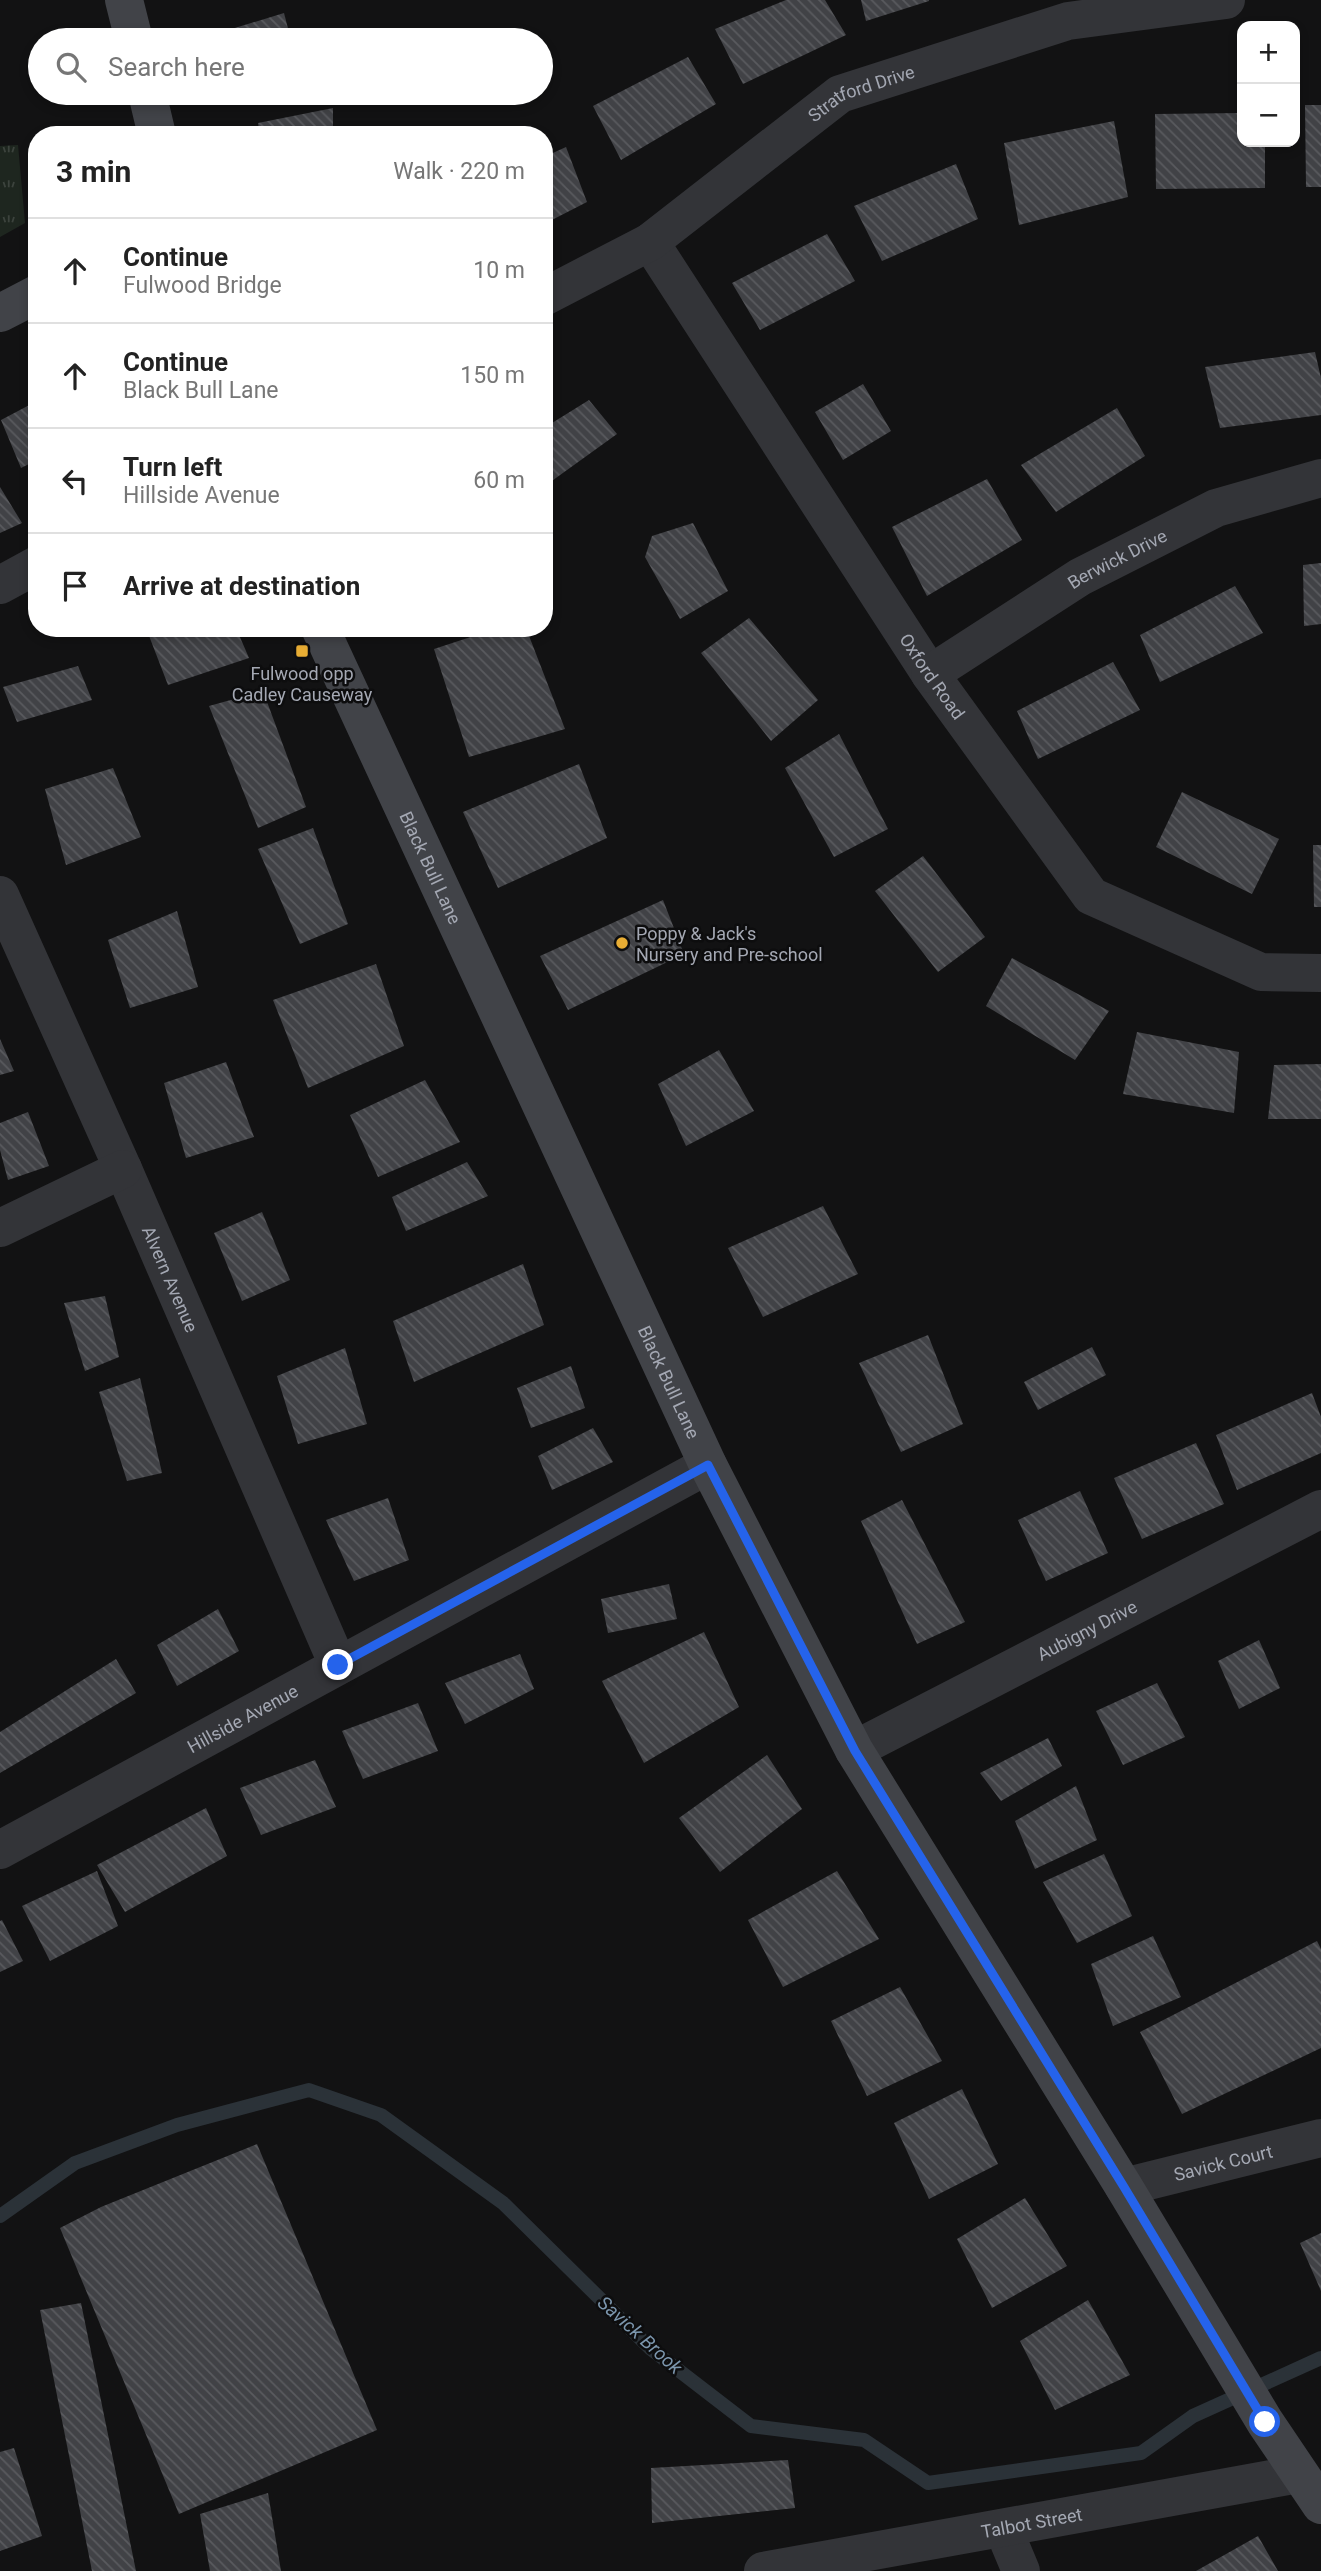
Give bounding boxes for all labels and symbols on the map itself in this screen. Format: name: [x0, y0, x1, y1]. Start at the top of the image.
street label: Stratford Drive: [804, 60, 917, 126]
street label: Berwick Drive: [1064, 524, 1170, 593]
street label: Oxford Road: [896, 629, 970, 723]
marker: Fulwood opp Cadley Causeway: [294, 643, 310, 659]
place label: Fulwood opp Cadley Causeway: [232, 663, 373, 705]
street label: Black Bull Lane: [396, 808, 466, 927]
place label: Poppy & Jack's Nursery and Pre-school: [636, 923, 823, 965]
marker: Poppy & Jack's Nursery and Pre-school: [614, 935, 630, 951]
street label: Alvern Avenue: [138, 1222, 203, 1335]
street label: Black Bull Lane: [634, 1322, 705, 1442]
street label: Aubigny Drive: [1033, 1595, 1140, 1664]
route end: [322, 1649, 353, 1680]
street label: Hillside Avenue: [184, 1680, 301, 1757]
street label: Savick Court: [1172, 2140, 1275, 2185]
water label: Savick Brook: [593, 2291, 687, 2379]
route start: [1249, 2406, 1280, 2437]
street label: Talbot Street: [979, 2503, 1084, 2542]

